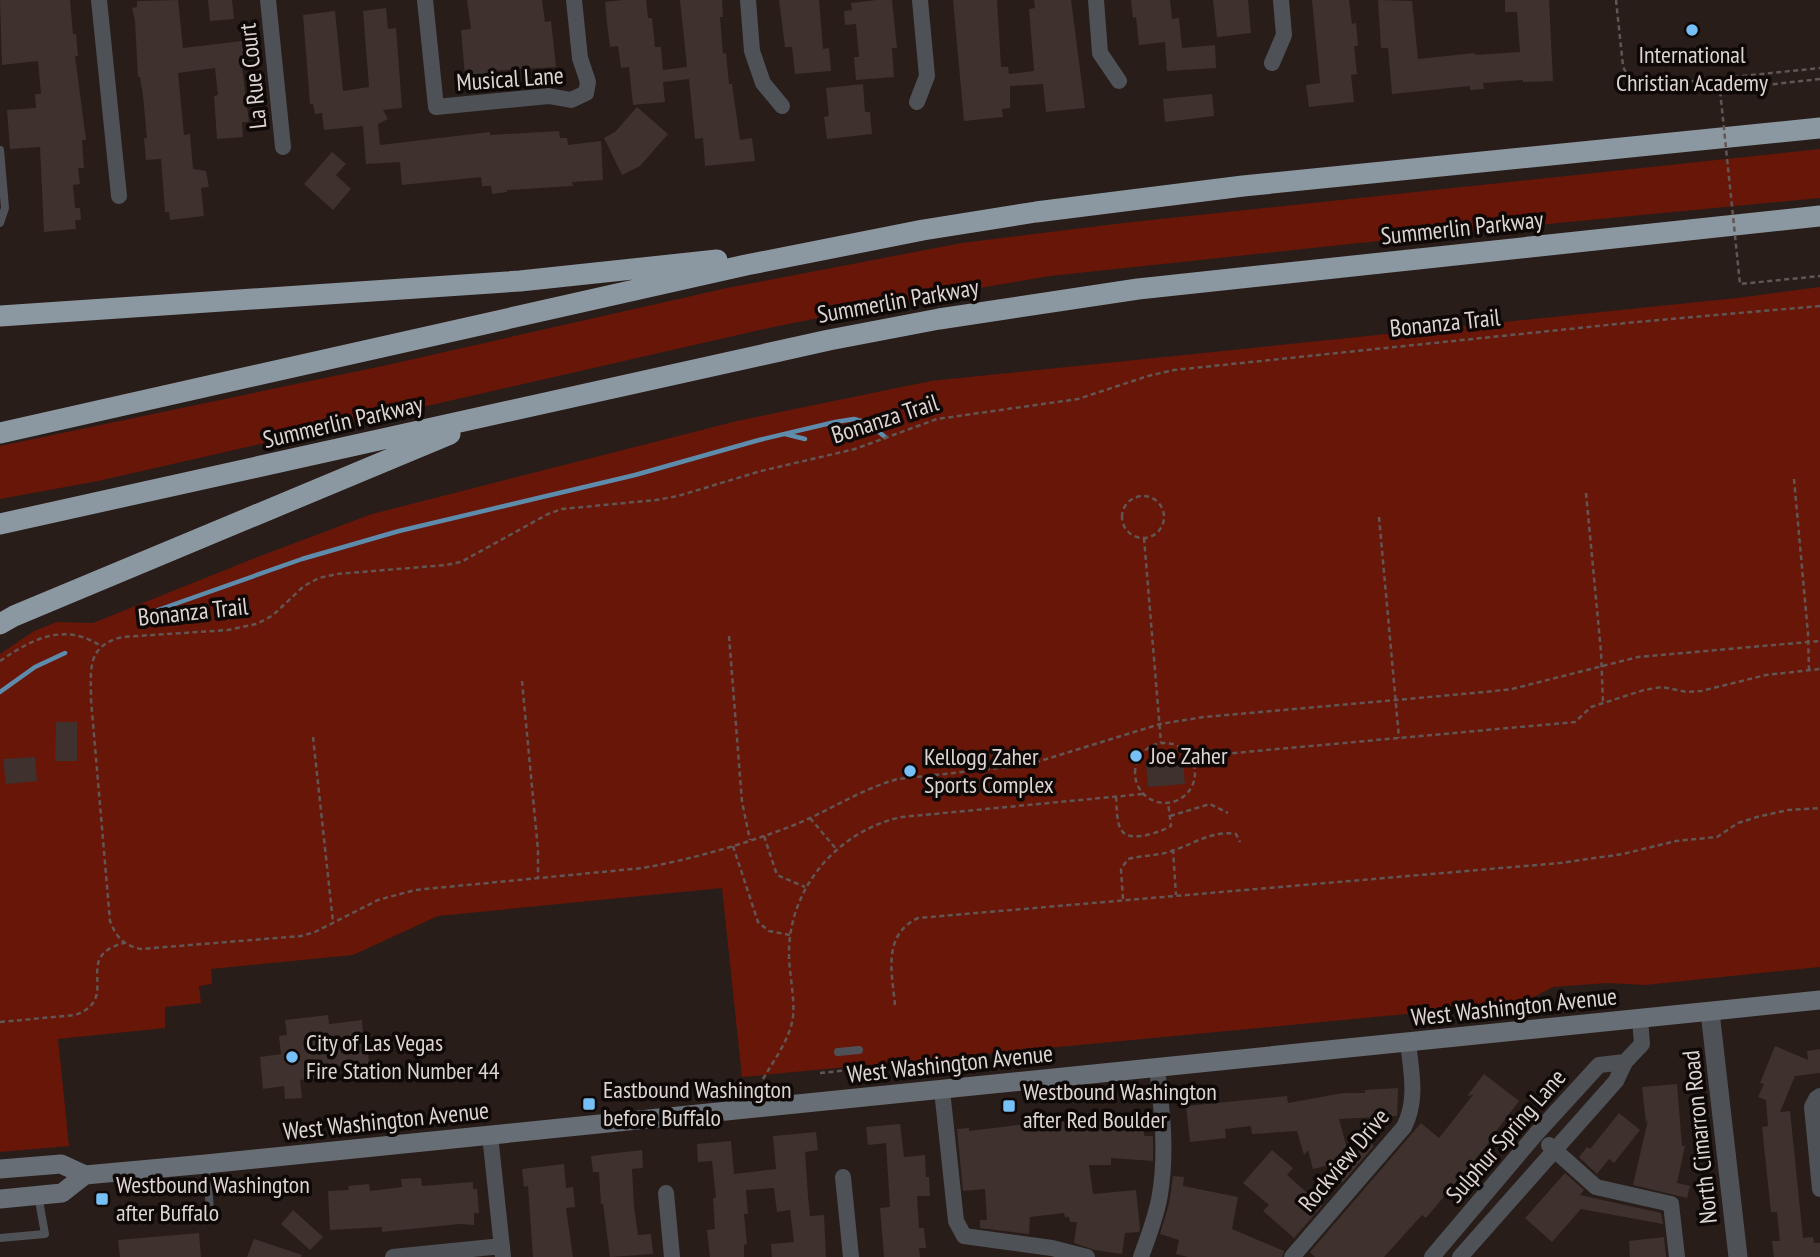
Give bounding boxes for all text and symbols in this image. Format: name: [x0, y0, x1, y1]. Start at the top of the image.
street label: La Rue Court: [232, 21, 273, 130]
marker: International Christian Academy: [1684, 22, 1700, 38]
place label: International Christian Academy: [1616, 39, 1768, 98]
street label: Musical Lane: [455, 59, 565, 98]
street label: Summerlin Parkway: [1379, 204, 1545, 251]
street label: Summerlin Parkway: [815, 271, 981, 330]
street label: Bonanza Trail: [1388, 301, 1502, 344]
street label: Bonanza Trail: [827, 387, 943, 450]
street label: Summerlin Parkway: [260, 388, 426, 455]
street label: Bonanza Trail: [136, 590, 250, 633]
place label: Joe Zaher: [1149, 740, 1228, 771]
place label: Kellogg Zaher Sports Complex: [924, 741, 1054, 800]
marker: Joe Zaher: [1128, 748, 1144, 764]
marker: Kellogg Zaher Sports Complex: [902, 763, 918, 779]
street label: West Washington Avenue: [1410, 980, 1618, 1033]
place label: City of Las Vegas Fire Station Number 44: [306, 1027, 500, 1086]
street label: West Washington Avenue: [846, 1037, 1054, 1090]
marker: City of Las Vegas Fire Station Number 44: [284, 1049, 300, 1065]
street label: North Cimarron Road: [1675, 1049, 1724, 1225]
street label: Sulphur Spring Lane: [1439, 1062, 1572, 1209]
place label: Eastbound Washington before Buffalo: [603, 1074, 791, 1133]
place label: Westbound Washington after Red Boulder: [1023, 1076, 1217, 1135]
street label: West Washington Avenue: [282, 1094, 490, 1147]
marker: Eastbound Washington before Buffalo: [581, 1096, 597, 1112]
marker: Westbound Washington after Red Boulder: [1001, 1098, 1017, 1114]
street label: Rockview Drive: [1291, 1102, 1396, 1218]
place label: Westbound Washington after Buffalo: [116, 1169, 310, 1228]
marker: Westbound Washington after Buffalo: [94, 1191, 110, 1207]

